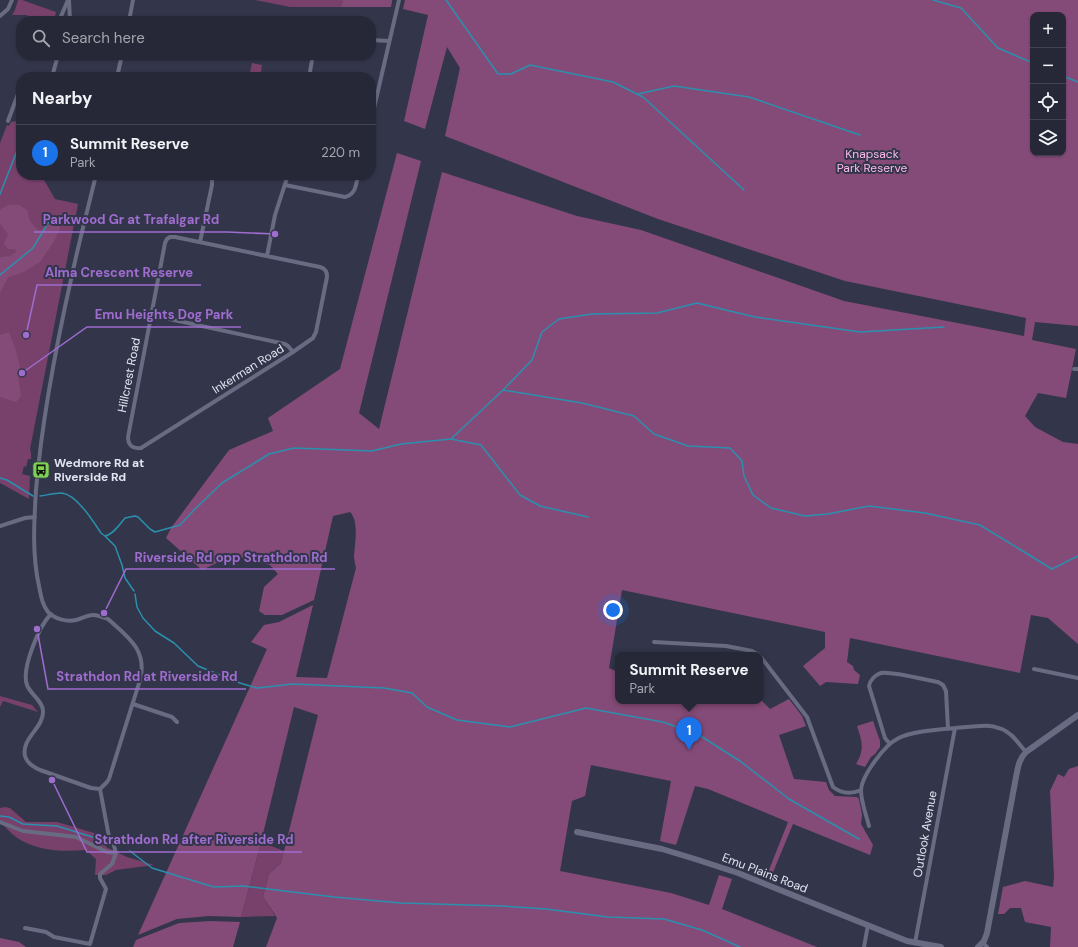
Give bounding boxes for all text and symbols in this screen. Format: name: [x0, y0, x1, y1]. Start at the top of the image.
map controls: [1030, 12, 1066, 156]
button: +: [1030, 12, 1066, 48]
search box: [16, 16, 376, 60]
icon: search: [30, 27, 52, 49]
text: Search here: [62, 28, 145, 48]
button: −: [1030, 48, 1066, 84]
button: locate: [1030, 84, 1066, 120]
text: Nearby: [32, 87, 92, 109]
button: layers: [1030, 120, 1066, 156]
text: Summit Reserve: [70, 134, 189, 154]
text: 1: [43, 144, 47, 161]
text: 220 m: [321, 144, 360, 161]
park label: Knapsack Park Reserve: [837, 146, 907, 176]
text: Park: [70, 154, 96, 171]
callout: Parkwood Gr at Trafalgar Rd: [34, 207, 227, 232]
text: Parkwood Gr at Trafalgar Rd: [43, 211, 219, 228]
callout: Alma Crescent Reserve: [37, 260, 201, 285]
text: Alma Crescent Reserve: [45, 264, 193, 281]
callout: Emu Heights Dog Park: [87, 302, 241, 327]
text: Emu Heights Dog Park: [95, 306, 234, 323]
street label: Hillcrest Road: [114, 336, 144, 414]
street label: Inkerman Road: [209, 341, 287, 397]
place label: Wedmore Rd at Riverside Rd: [54, 455, 144, 485]
bus stop icon: Wedmore Rd at Riverside Rd: [31, 460, 51, 480]
callout: Riverside Rd opp Strathdon Rd: [126, 544, 335, 569]
text: Riverside Rd opp Strathdon Rd: [134, 549, 328, 566]
your location: [603, 600, 623, 620]
popup: [615, 652, 763, 704]
text: Summit Reserve: [629, 660, 749, 680]
callout: Strathdon Rd at Riverside Rd: [48, 664, 246, 689]
text: Strathdon Rd at Riverside Rd: [56, 668, 238, 685]
text: Park: [629, 680, 655, 697]
pin: 1: [676, 717, 702, 750]
street label: Outlook Avenue: [909, 789, 941, 879]
callout: Strathdon Rd after Riverside Rd: [87, 827, 302, 852]
text: Strathdon Rd after Riverside Rd: [94, 831, 294, 848]
street label: Emu Plains Road: [720, 849, 810, 897]

